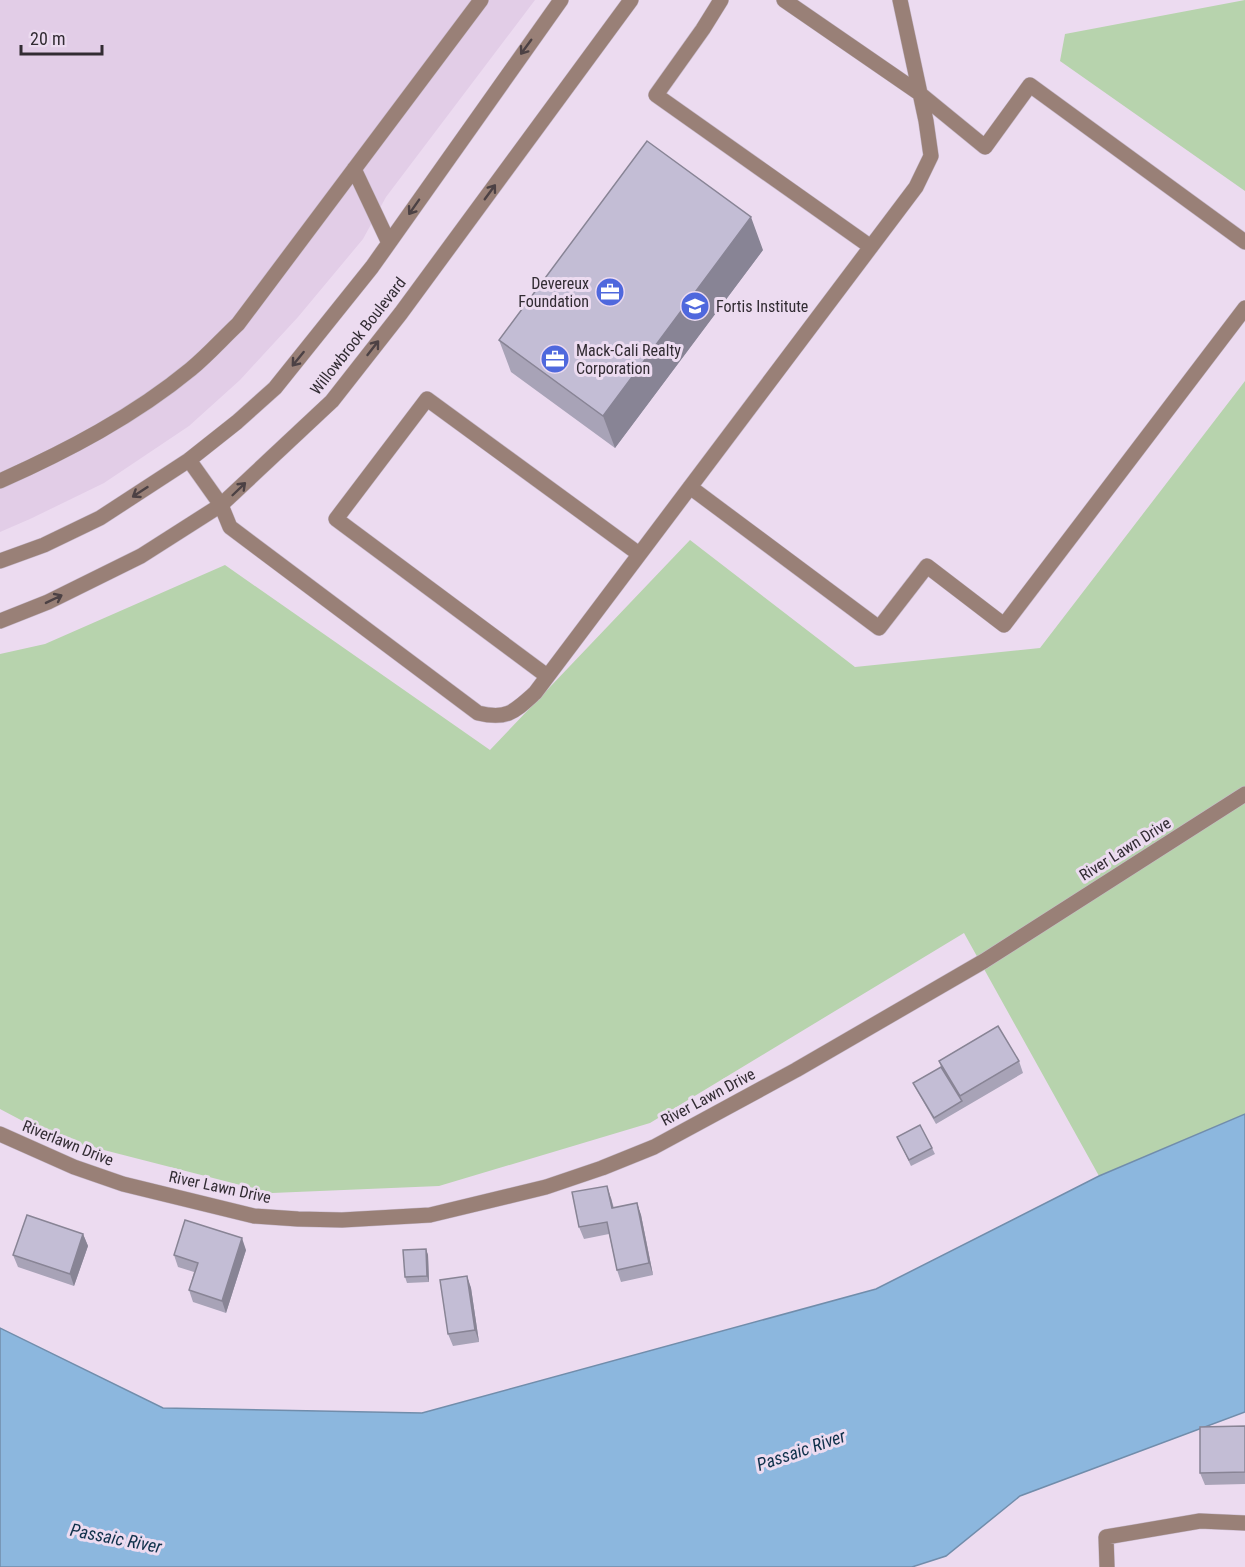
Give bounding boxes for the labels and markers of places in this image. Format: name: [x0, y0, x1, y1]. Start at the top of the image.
place label: Devereux Foundation: [518, 274, 589, 311]
office icon: Devereux Foundation: [594, 276, 626, 308]
school or university icon: Fortis Institute: [679, 290, 711, 322]
place label: Fortis Institute: [716, 297, 808, 316]
place label: Mack-Cali Realty Corporation: [576, 341, 681, 378]
office icon: Mack-Cali Realty Corporation: [539, 343, 571, 375]

